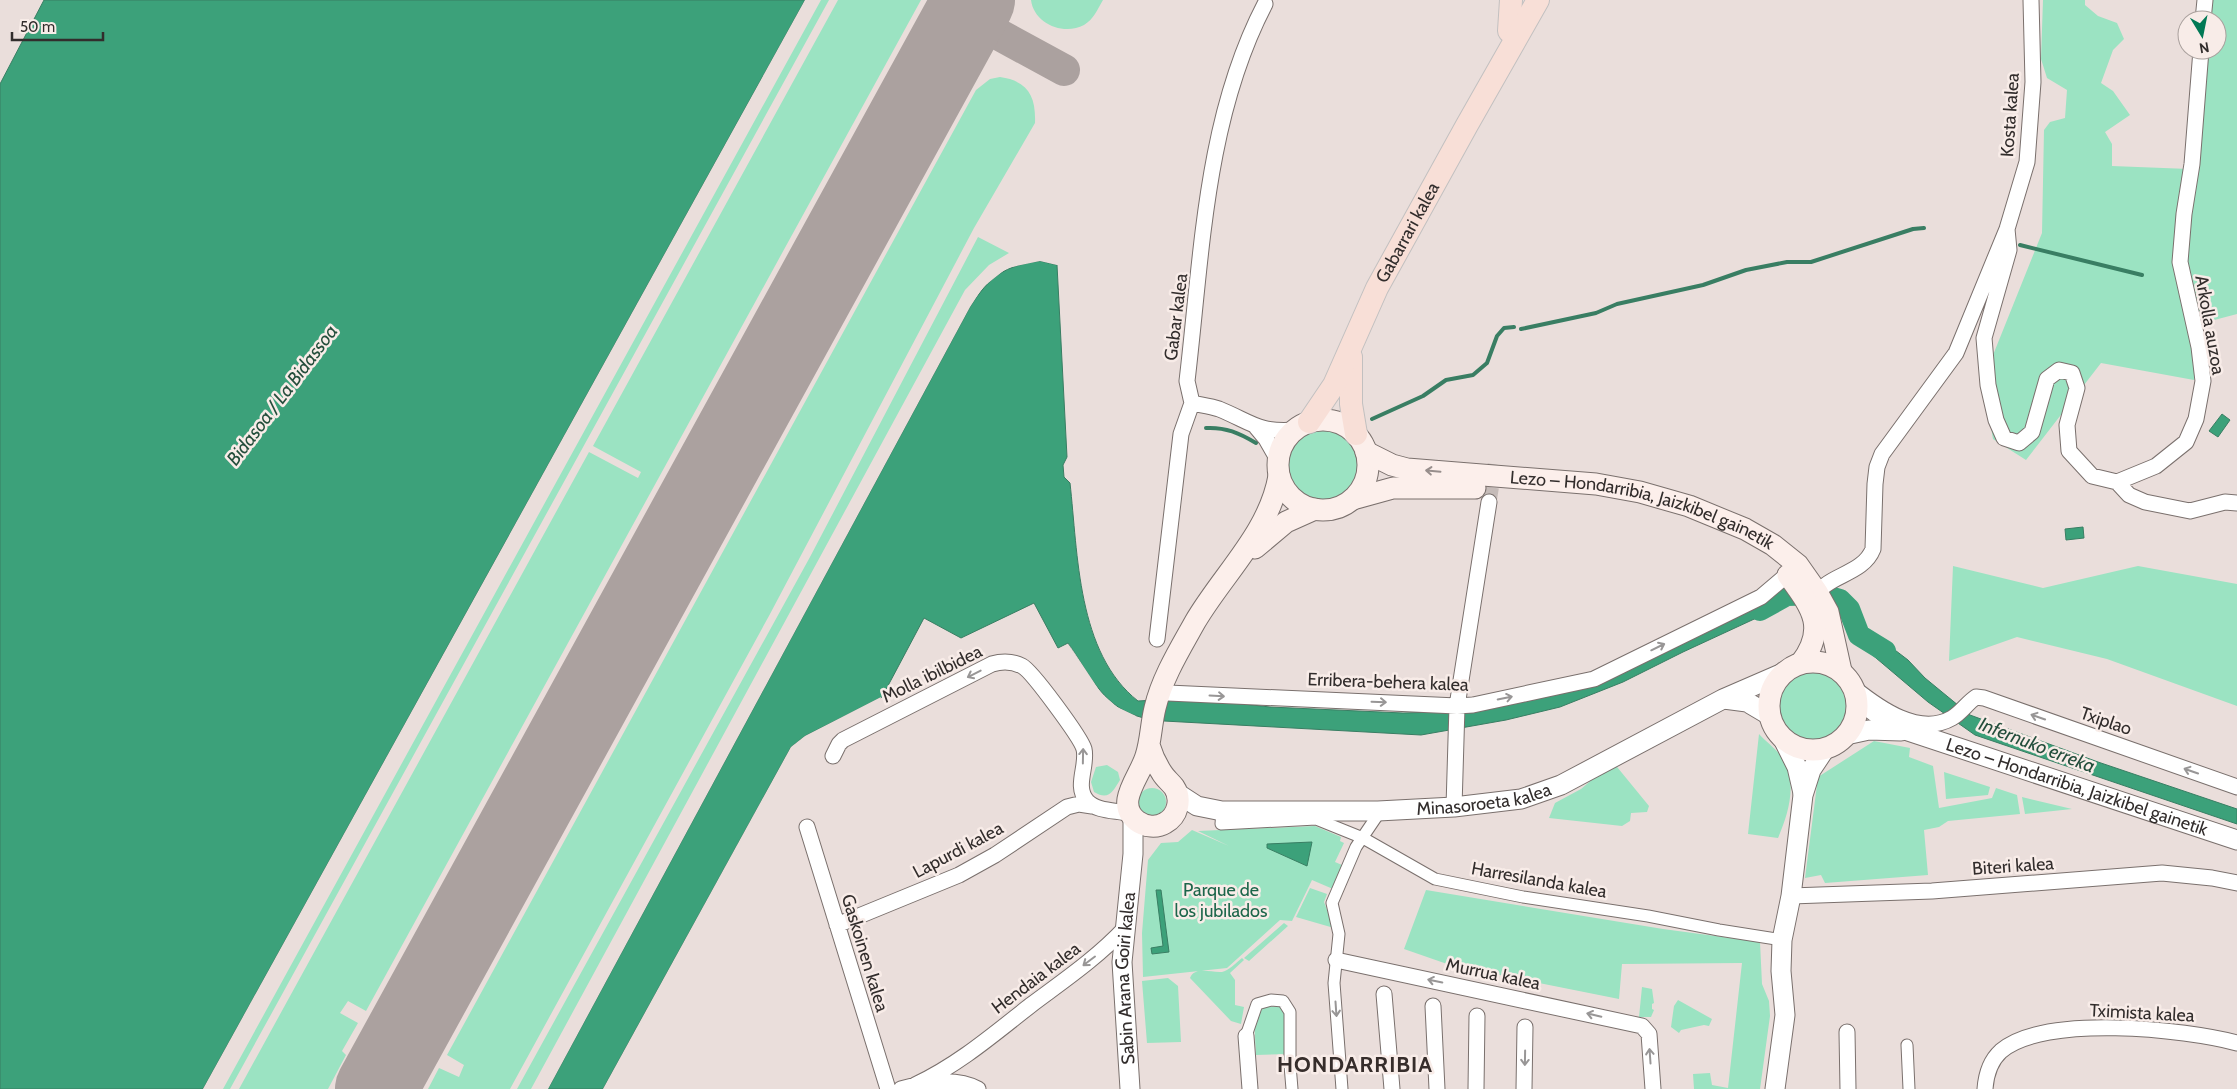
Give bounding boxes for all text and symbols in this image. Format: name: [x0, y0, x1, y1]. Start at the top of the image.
scale bar: [12, 10, 104, 42]
north arrow: [2177, 10, 2227, 60]
text: 50 m: [20, 18, 55, 36]
text: N: [2198, 38, 2211, 58]
street label: Kosta kalea: [1996, 72, 2024, 158]
street label: Gabarrari kalea: [1371, 178, 1444, 287]
street label: Gabar kalea: [1160, 272, 1192, 362]
street label: Arkolla auzoa: [2190, 274, 2230, 377]
water label: Bidasoa / La Bidassoa: [222, 320, 342, 470]
street label: Lezo – Hondarribia, Jaizkibel gainetik: [1509, 466, 1779, 555]
one-way arrow: [1426, 467, 1442, 476]
street label: Molla ibilbidea: [878, 640, 986, 708]
one-way arrow: [1651, 642, 1666, 652]
street label: Erribera-behera kalea: [1307, 668, 1469, 696]
one-way arrow: [967, 670, 982, 679]
one-way arrow: [1208, 691, 1224, 700]
one-way arrow: [1497, 693, 1513, 702]
one-way arrow: [1371, 698, 1387, 707]
street label: Txiplao: [2077, 702, 2135, 740]
water label: Infernuko erreka: [1976, 712, 2098, 778]
one-way arrow: [2030, 712, 2046, 721]
street label: Lezo – Hondarribia, Jaizkibel gainetik: [1943, 733, 2211, 841]
one-way arrow: [1078, 748, 1088, 764]
one-way arrow: [2184, 766, 2199, 775]
street label: Minasoroeta kalea: [1416, 778, 1554, 820]
street label: Lapurdi kalea: [909, 817, 1007, 883]
street label: Biteri kalea: [1971, 852, 2055, 880]
street label: Harresilanda kalea: [1470, 857, 1609, 903]
park label: Parque de los jubilados: [1175, 879, 1267, 922]
street label: Sabin Arana Goiri kalea: [1111, 891, 1140, 1065]
street label: Gaskoinen kalea: [837, 892, 893, 1015]
street label: Hendaia kalea: [987, 937, 1085, 1019]
street label: Murrua kalea: [1444, 953, 1543, 995]
one-way arrow: [1082, 956, 1096, 966]
one-way arrow: [1428, 976, 1444, 985]
street label: Tximista kalea: [2089, 999, 2195, 1027]
one-way arrow: [1331, 1000, 1340, 1016]
one-way arrow: [1586, 1010, 1602, 1019]
one-way arrow: [1646, 1048, 1655, 1064]
one-way arrow: [1520, 1050, 1529, 1066]
district label: HONDARRIBIA: [1277, 1051, 1433, 1078]

